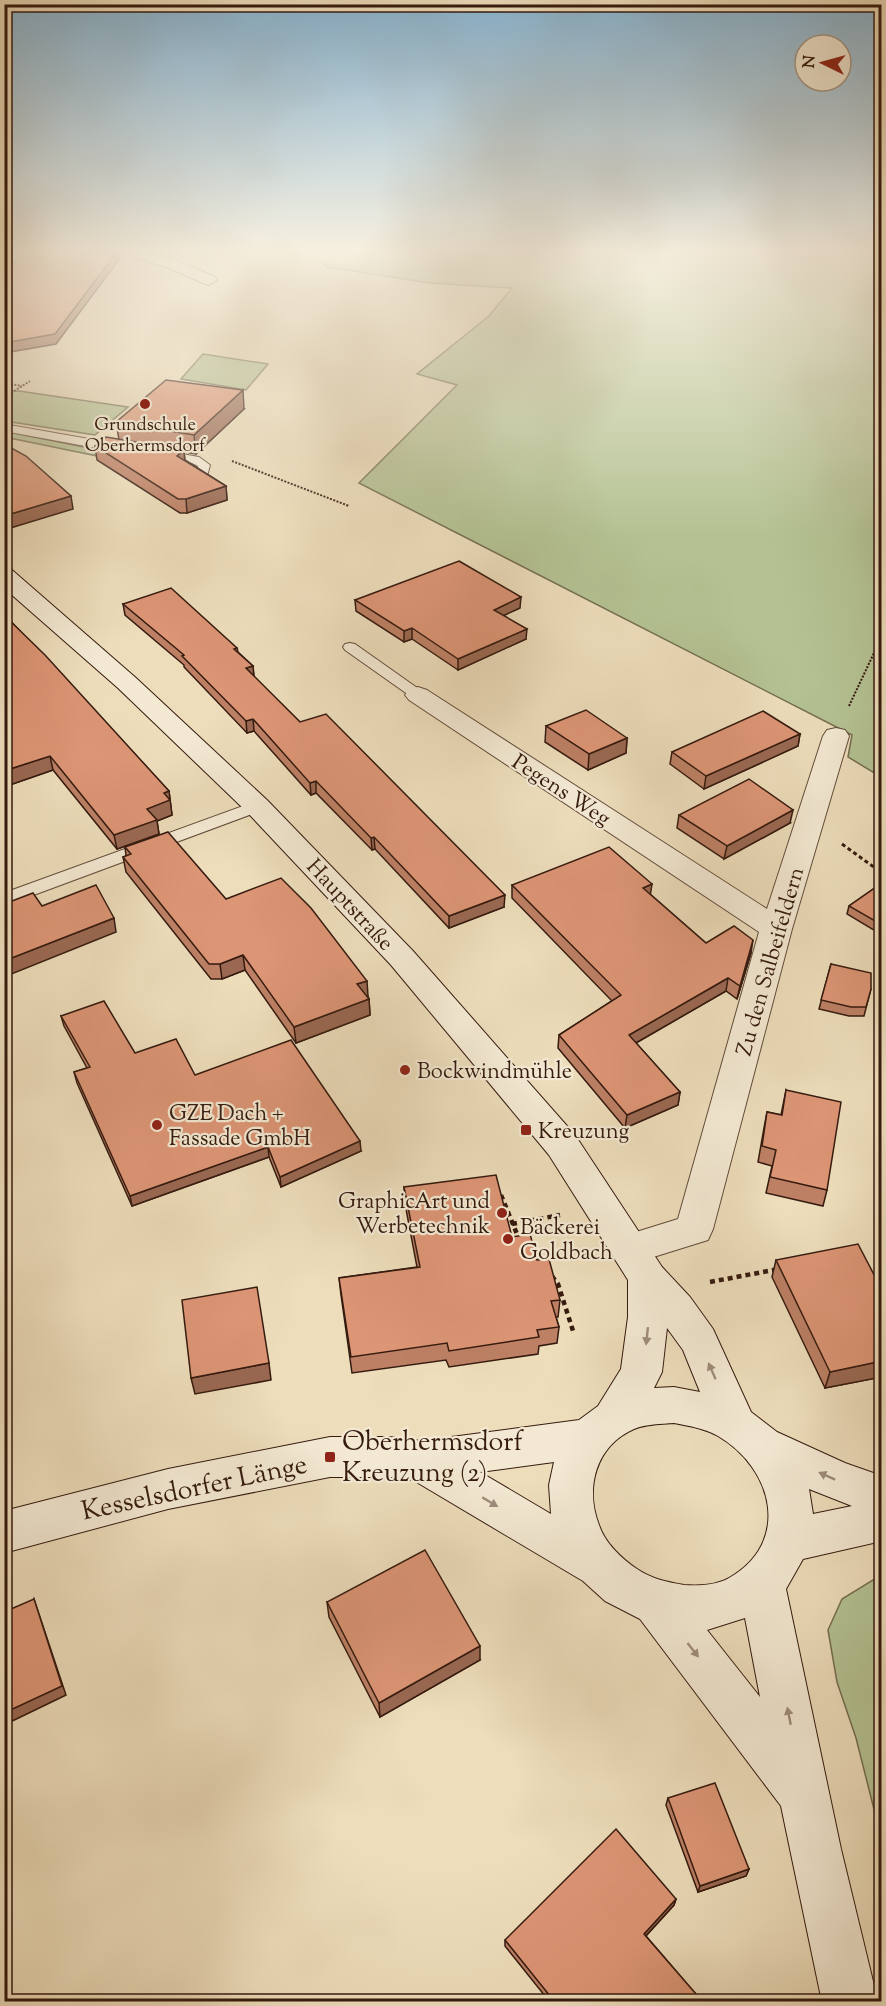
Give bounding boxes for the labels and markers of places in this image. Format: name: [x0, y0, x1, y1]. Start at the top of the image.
marker: Grundschule Oberhermsdorf: [138, 397, 152, 411]
place label: Grundschule Oberhermsdorf: [85, 413, 206, 460]
place label: Bockwindmühle: [417, 1057, 572, 1089]
marker: Bockwindmühle: [398, 1063, 412, 1077]
place label: GZE Dach + Fassade GmbH: [169, 1099, 311, 1156]
place label: Kreuzung: [538, 1117, 629, 1149]
marker: GZE Dach + Fassade GmbH: [150, 1118, 164, 1132]
marker: Kreuzung: [519, 1123, 533, 1137]
place label: GraphicArt und Werbetechnik: [338, 1187, 490, 1244]
marker: GraphicArt und Werbetechnik: [495, 1206, 509, 1220]
place label: Bäckerei Goldbach: [520, 1213, 613, 1270]
marker: Bäckerei Goldbach: [501, 1232, 515, 1246]
place label: Oberhermsdorf Kreuzung (2): [342, 1424, 524, 1494]
marker: Oberhermsdorf Kreuzung (2): [323, 1450, 337, 1464]

